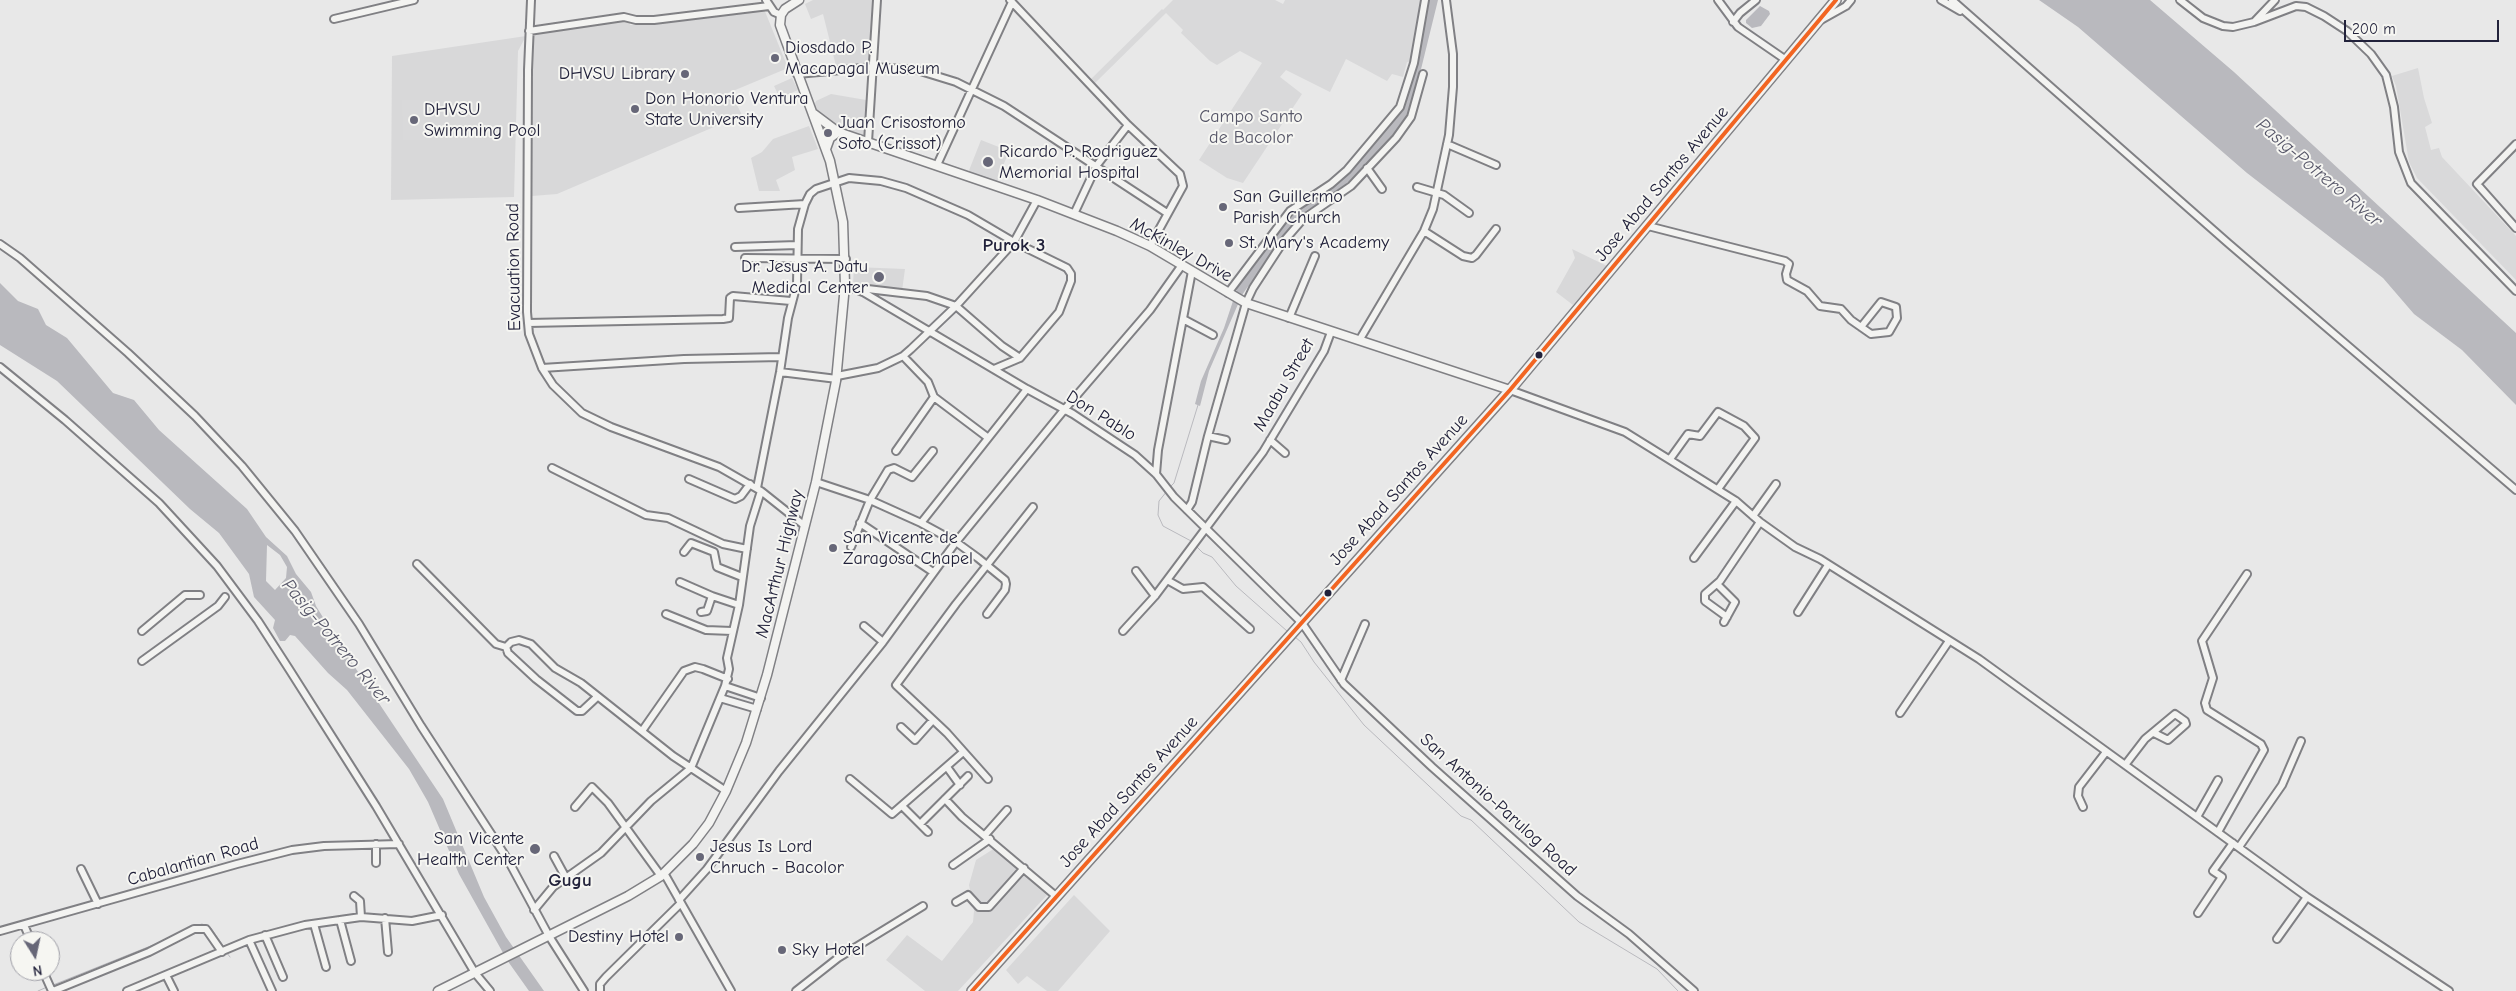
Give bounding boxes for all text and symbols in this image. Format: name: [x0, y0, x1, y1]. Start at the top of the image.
scale bar: [2346, 10, 2501, 42]
text: 200 m: [2352, 20, 2396, 38]
place label: Diosdado P. Macapagal Museum: [785, 37, 940, 80]
marker: Diosdado P. Macapagal Museum: [769, 52, 781, 64]
place label: DHVSU Library: [559, 63, 675, 85]
marker: DHVSU Library: [679, 68, 691, 80]
place label: Don Honorio Ventura State University: [645, 88, 809, 130]
place label: DHVSU Swimming Pool: [424, 99, 540, 142]
street label: Jose Abad Santos Avenue: [1591, 102, 1733, 266]
marker: Don Honorio Ventura State University: [629, 103, 641, 115]
park label: Campo Santo de Bacolor: [1199, 106, 1303, 148]
place label: Juan Crisostomo Soto (Crissot): [838, 112, 966, 154]
marker: DHVSU Swimming Pool: [408, 114, 420, 126]
water label: Pasig-Potrero River: [2251, 114, 2387, 232]
marker: Juan Crisostomo Soto (Crissot): [822, 127, 834, 139]
place label: Ricardo P. Rodriguez Memorial Hospital: [999, 141, 1158, 183]
marker: Ricardo P. Rodriguez Memorial Hospital: [981, 155, 995, 169]
place label: San Guillermo Parish Church: [1233, 186, 1343, 228]
marker: San Guillermo Parish Church: [1217, 201, 1229, 213]
street label: Evacuation Road: [502, 203, 526, 331]
street label: McKinley Drive: [1126, 213, 1236, 287]
place label: St. Mary's Academy: [1239, 232, 1389, 254]
district label: Purok 3: [983, 235, 1045, 257]
marker: St. Mary's Academy: [1223, 237, 1235, 249]
place label: Dr. Jesus A. Datu Medical Center: [741, 256, 868, 298]
marker: Dr. Jesus A. Datu Medical Center: [872, 270, 886, 284]
street label: Maabu Street: [1249, 335, 1319, 435]
unlabelled marker: [1534, 350, 1544, 360]
street label: Don Pablo: [1062, 386, 1140, 446]
street label: Jose Abad Santos Avenue: [1325, 410, 1473, 570]
street label: MacArthur Highway: [751, 488, 809, 640]
place label: San Vicente de Zaragosa Chapel: [843, 527, 973, 570]
marker: San Vicente de Zaragosa Chapel: [827, 542, 839, 554]
water label: Pasig-Potrero River: [277, 574, 395, 710]
unlabelled marker: [1323, 588, 1333, 598]
street label: Jose Abad Santos Avenue: [1055, 712, 1203, 872]
street label: San Antonio-Parulog Road: [1415, 729, 1581, 881]
place label: San Vicente Health Center: [417, 828, 524, 871]
street label: Cabalantian Road: [125, 833, 261, 891]
place label: Jesus Is Lord Chruch - Bacolor: [710, 836, 844, 879]
marker: San Vicente Health Center: [528, 842, 542, 856]
marker: Jesus Is Lord Chruch - Bacolor: [694, 851, 706, 863]
district label: Gugu: [548, 870, 592, 892]
place label: Destiny Hotel: [568, 926, 669, 948]
north arrow: [10, 931, 60, 981]
marker: Destiny Hotel: [673, 931, 685, 943]
place label: Sky Hotel: [792, 939, 865, 961]
marker: Sky Hotel: [776, 944, 788, 956]
text: N: [32, 961, 44, 979]

